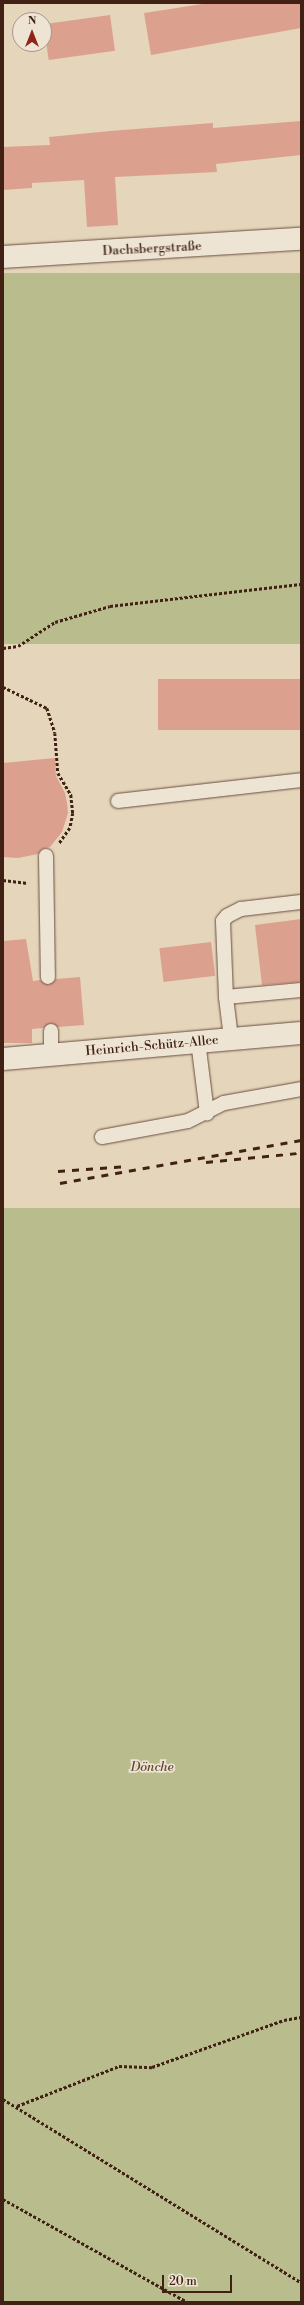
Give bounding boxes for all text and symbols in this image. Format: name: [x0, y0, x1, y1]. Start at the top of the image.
north arrow: [12, 12, 52, 52]
text: N: [28, 14, 36, 28]
street label: Dachsbergstraße: [102, 239, 202, 259]
street label: Heinrich-Schütz-Allee: [85, 1032, 219, 1060]
park label: Dönche: [130, 1759, 174, 1775]
scale bar: [164, 2267, 234, 2293]
text: 20 m: [169, 2274, 197, 2289]

